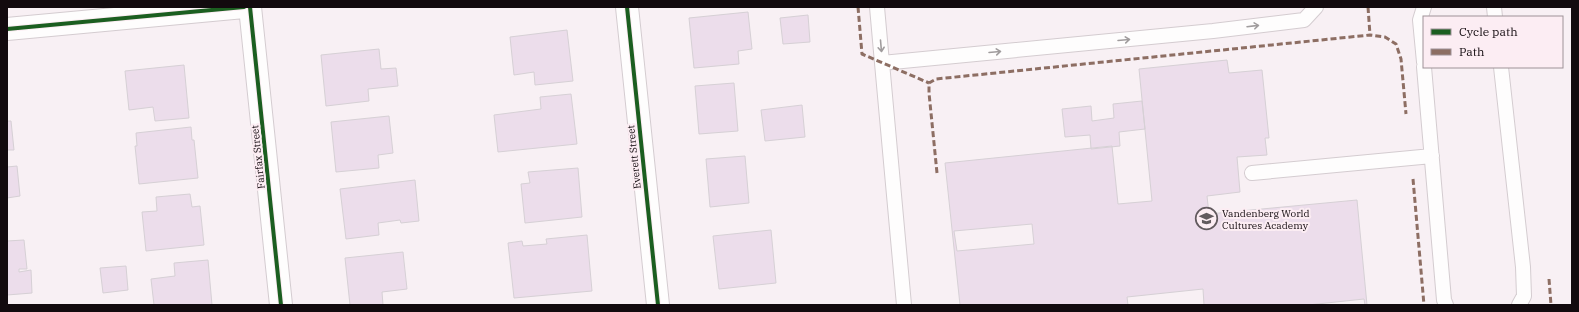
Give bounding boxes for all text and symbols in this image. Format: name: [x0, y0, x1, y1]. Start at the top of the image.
legend: [1423, 16, 1563, 68]
one-way arrow: [1246, 23, 1259, 30]
text: Cycle path: [1459, 24, 1518, 39]
one-way arrow: [1117, 36, 1130, 44]
one-way arrow: [877, 39, 884, 52]
text: Path: [1459, 44, 1485, 59]
one-way arrow: [988, 49, 1001, 56]
street label: Fairfax Street: [248, 124, 268, 189]
street label: Everett Street: [624, 124, 644, 190]
school or university icon: Vandenberg World Cultures Academy: [1194, 206, 1220, 232]
place label: Vandenberg World Cultures Academy: [1222, 207, 1310, 232]

